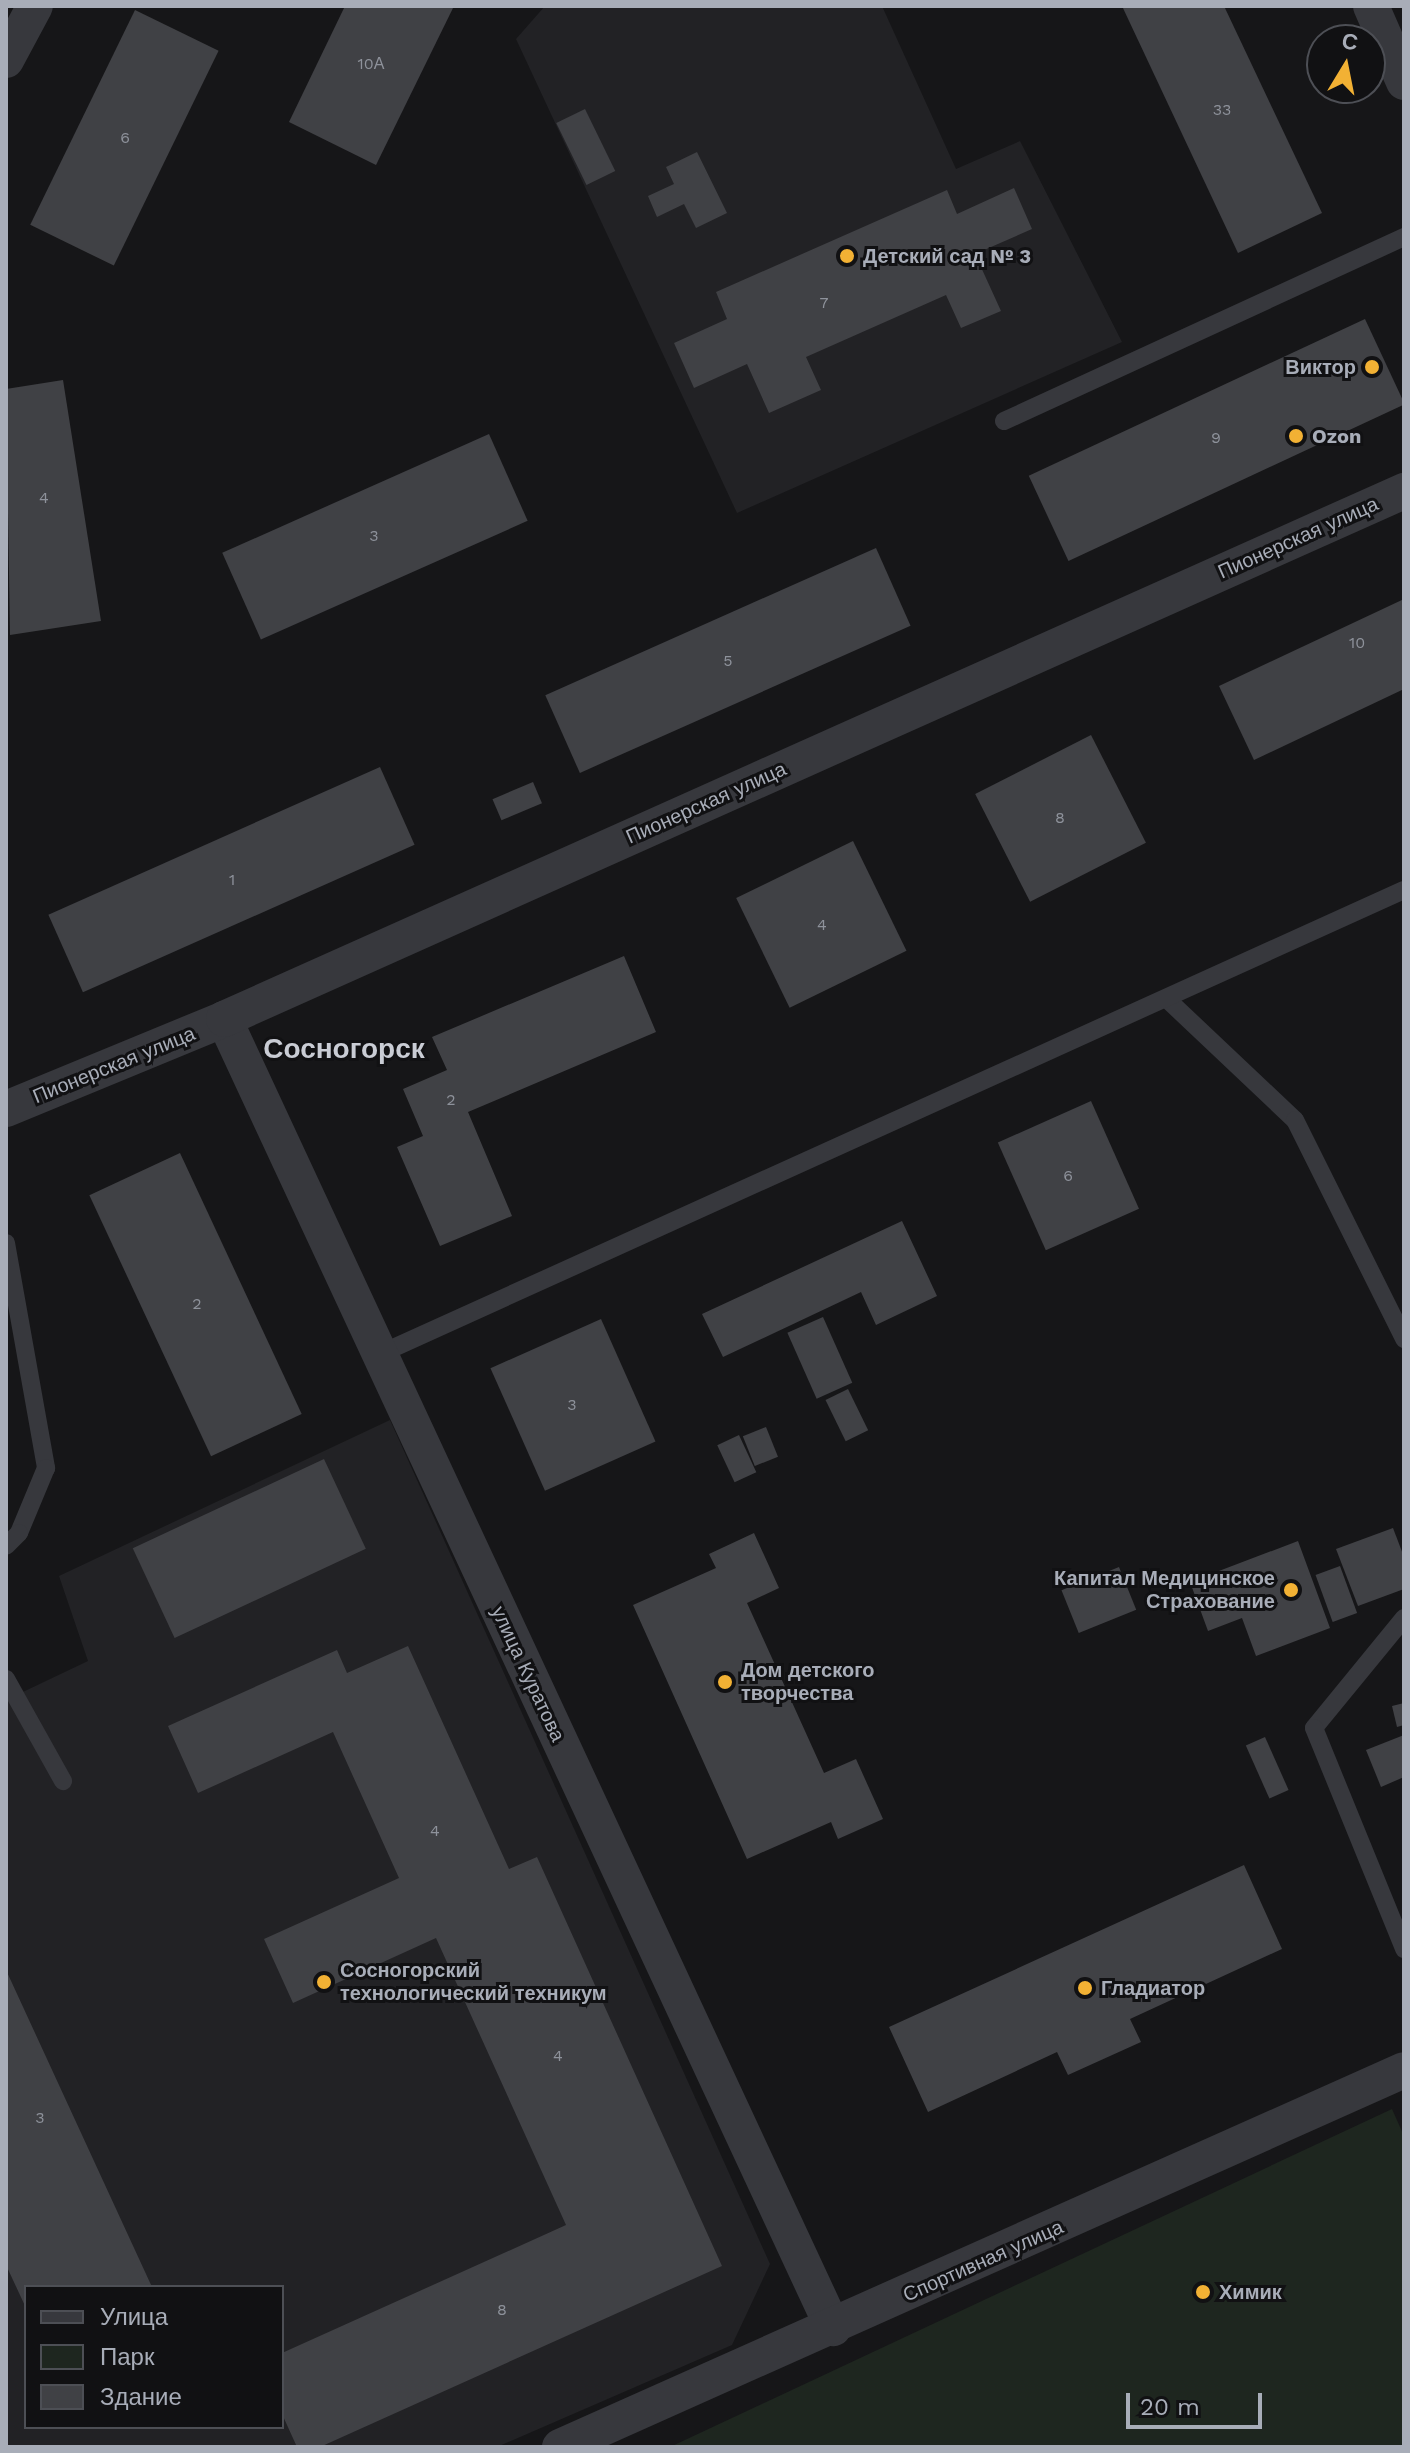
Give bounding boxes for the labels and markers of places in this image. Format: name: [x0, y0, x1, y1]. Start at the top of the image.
place label: Детский сад № 3: [863, 244, 1031, 268]
marker: Детский сад № 3: [838, 247, 856, 265]
place label: Виктор: [1285, 355, 1356, 379]
marker: Виктор: [1363, 358, 1381, 376]
place label: Ozon: [1312, 424, 1361, 448]
marker: Ozon: [1287, 427, 1305, 445]
place label: Капитал Медицинское Страхование: [1054, 1566, 1275, 1613]
marker: Капитал Медицинское Страхование: [1282, 1581, 1300, 1599]
place label: Дом детского творчества: [741, 1658, 874, 1705]
marker: Дом детского творчества: [716, 1673, 734, 1691]
place label: Сосногорский технологический техникум: [340, 1958, 607, 2005]
marker: Сосногорский технологический техникум: [315, 1973, 333, 1991]
place label: Гладиатор: [1101, 1976, 1205, 2000]
marker: Гладиатор: [1076, 1979, 1094, 1997]
place label: Химик: [1219, 2280, 1282, 2304]
marker: Химик: [1194, 2283, 1212, 2301]

